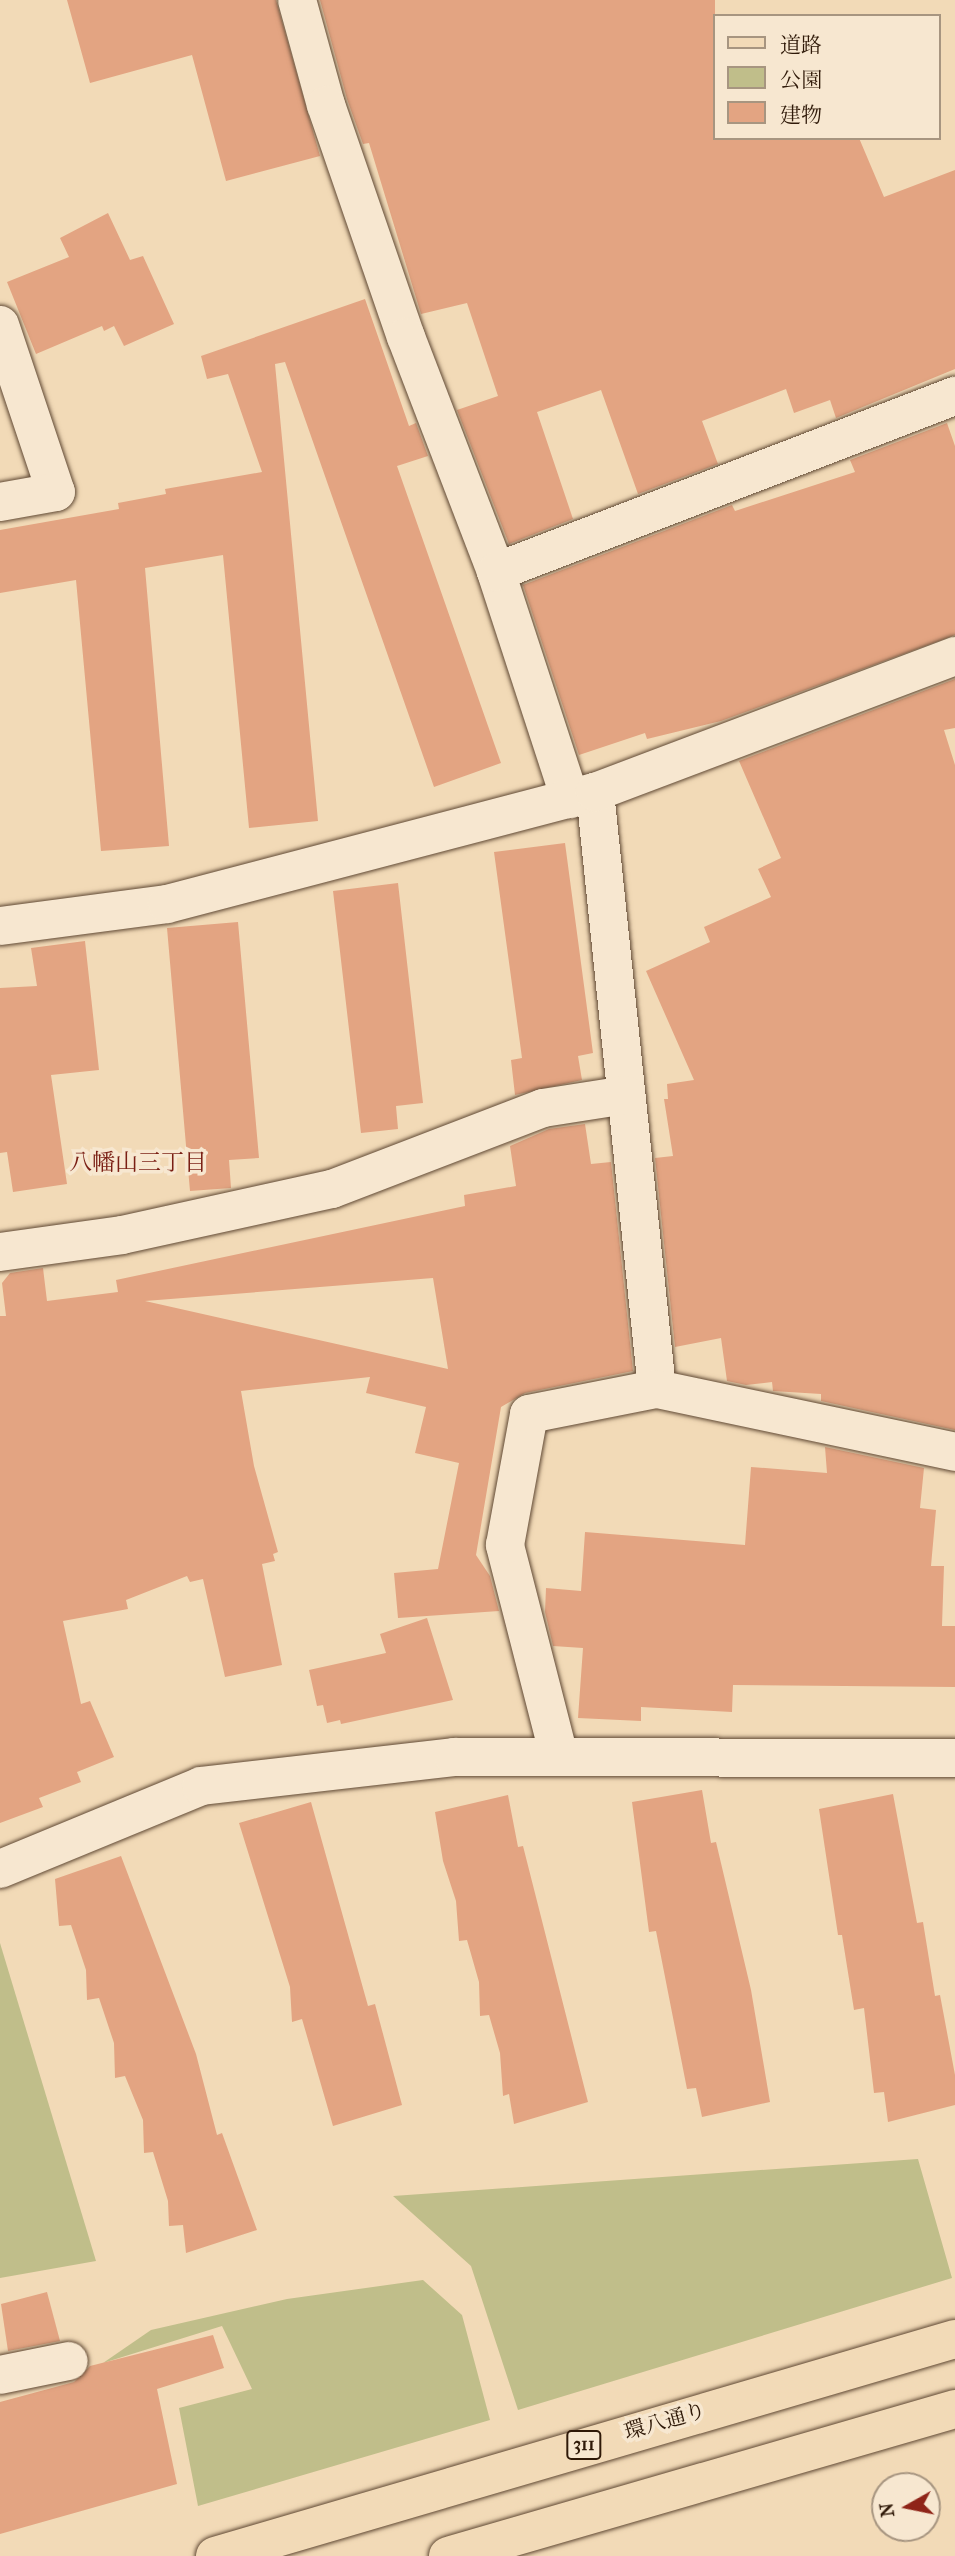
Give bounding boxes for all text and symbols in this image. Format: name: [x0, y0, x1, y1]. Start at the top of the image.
legend: [713, 14, 941, 140]
text: 道路: [780, 33, 822, 57]
text: 公園: [780, 68, 822, 92]
text: 建物: [780, 103, 822, 127]
district label: 八幡山三丁目: [69, 1149, 207, 1177]
street label: 環八通り: [621, 2397, 709, 2445]
road number: 311: [565, 2430, 603, 2460]
north arrow: [871, 2472, 941, 2542]
text: N: [875, 2501, 899, 2519]

